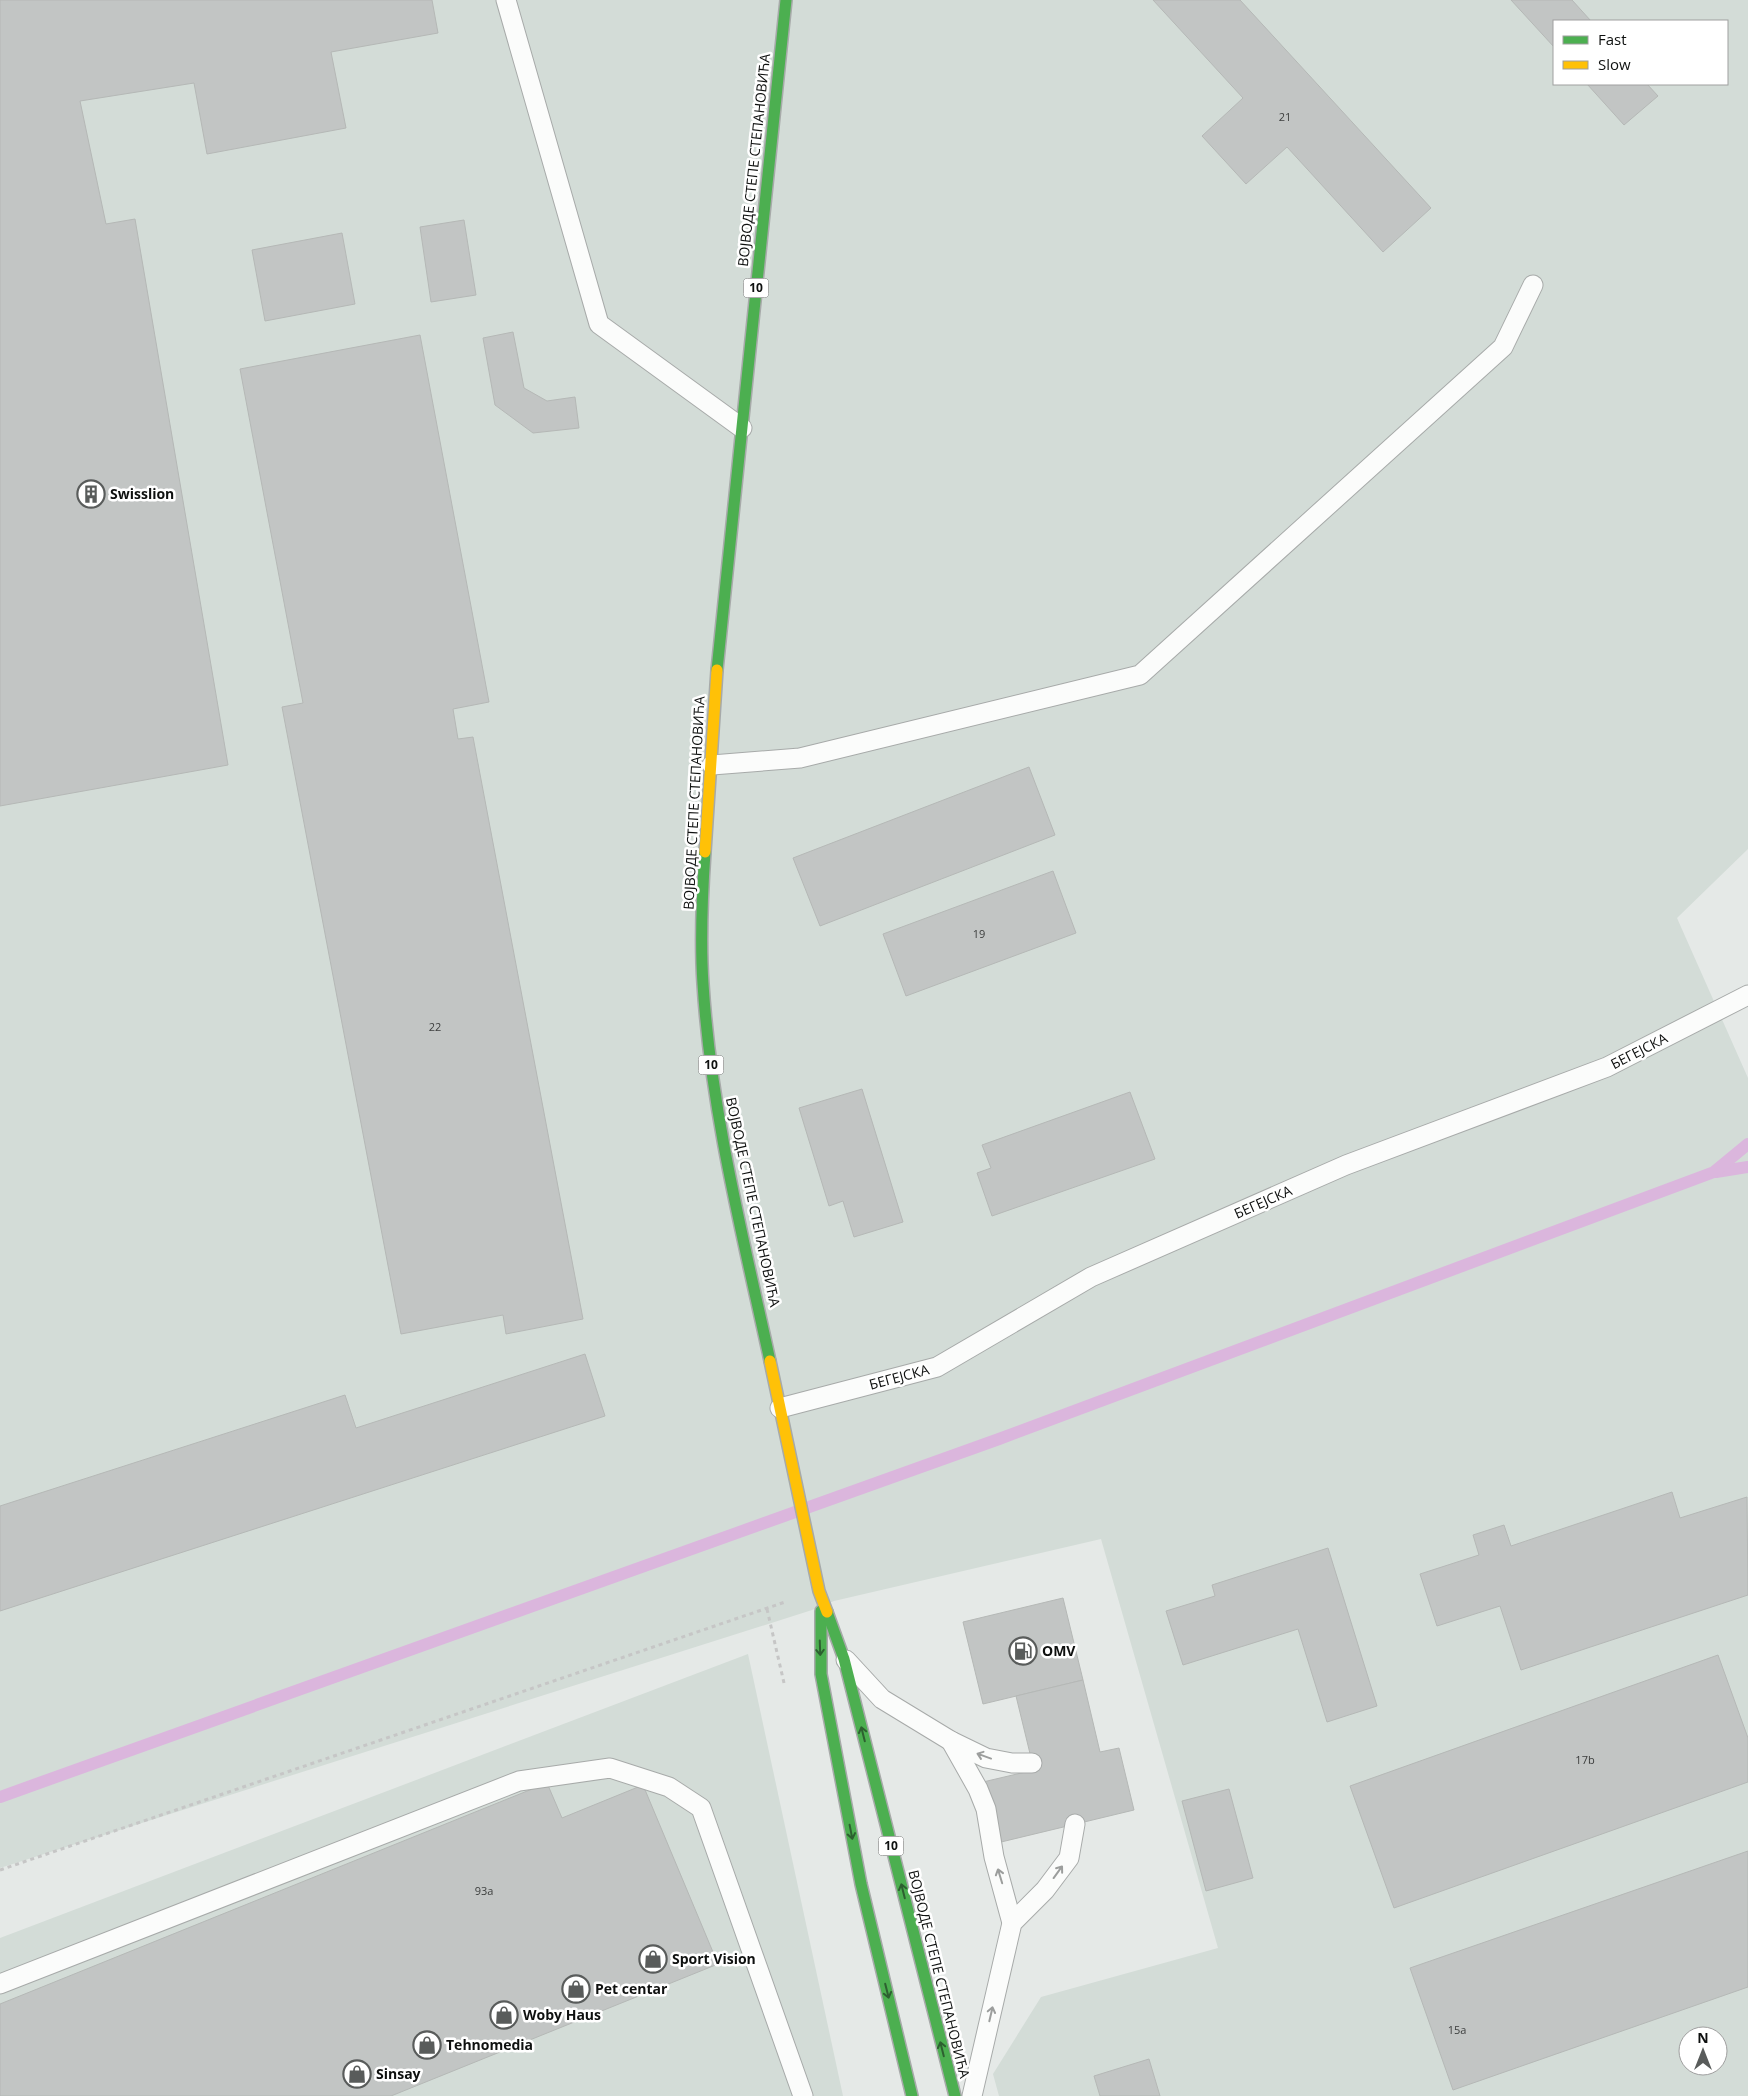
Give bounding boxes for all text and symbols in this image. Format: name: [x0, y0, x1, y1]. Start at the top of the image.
legend: [1553, 20, 1728, 85]
text: Fast: [1598, 29, 1627, 49]
street label: ВОЈВОДЕ СТЕПЕ СТЕПАНОВИЋА: [733, 52, 774, 267]
text: Slow: [1598, 54, 1631, 74]
house number: 21: [1279, 109, 1291, 124]
road number: 10: [744, 278, 768, 298]
building icon: Swisslion: [76, 479, 106, 509]
place label: Swisslion: [110, 484, 174, 503]
street label: ВОЈВОДЕ СТЕПЕ СТЕПАНОВИЋА: [678, 696, 709, 910]
house number: 19: [973, 926, 985, 941]
house number: 22: [429, 1019, 441, 1034]
street label: БЕГЕЈСКА: [1607, 1028, 1671, 1073]
road number: 10: [698, 1056, 724, 1074]
street label: ВОЈВОДЕ СТЕПЕ СТЕПАНОВИЋА: [722, 1095, 785, 1309]
street label: БЕГЕЈСКА: [1231, 1180, 1295, 1223]
street label: БЕГЕЈСКА: [867, 1359, 931, 1394]
fuel station icon: OMV: [1008, 1636, 1038, 1666]
one-way arrow: [815, 1640, 824, 1656]
place label: OMV: [1042, 1641, 1076, 1660]
one-way arrow: [858, 1726, 867, 1742]
one-way arrow: [977, 1751, 992, 1760]
house number: 17b: [1575, 1752, 1595, 1767]
one-way arrow: [847, 1824, 856, 1840]
road number: 10: [878, 1836, 904, 1855]
one-way arrow: [1053, 1865, 1063, 1879]
street label: ВОЈВОДЕ СТЕПЕ СТЕПАНОВИЋА: [904, 1868, 975, 2080]
one-way arrow: [995, 1869, 1005, 1885]
house number: 93a: [475, 1883, 493, 1898]
one-way arrow: [897, 1884, 907, 1900]
shop icon: Sport Vision: [638, 1944, 668, 1974]
place label: Sport Vision: [672, 1949, 756, 1968]
shop icon: Pet centar: [561, 1974, 591, 2004]
place label: Pet centar: [595, 1979, 668, 1998]
one-way arrow: [883, 1982, 892, 1998]
shop icon: Woby Haus: [489, 2000, 519, 2030]
place label: Woby Haus: [523, 2005, 601, 2024]
one-way arrow: [987, 2007, 996, 2023]
house number: 15a: [1448, 2022, 1466, 2037]
north arrow: [1678, 2026, 1728, 2076]
text: N: [1697, 2028, 1709, 2047]
shop icon: Tehnomedia: [412, 2030, 442, 2060]
place label: Tehnomedia: [446, 2035, 533, 2054]
one-way arrow: [937, 2041, 946, 2057]
shop icon: Sinsay: [342, 2059, 372, 2089]
place label: Sinsay: [376, 2064, 421, 2083]

